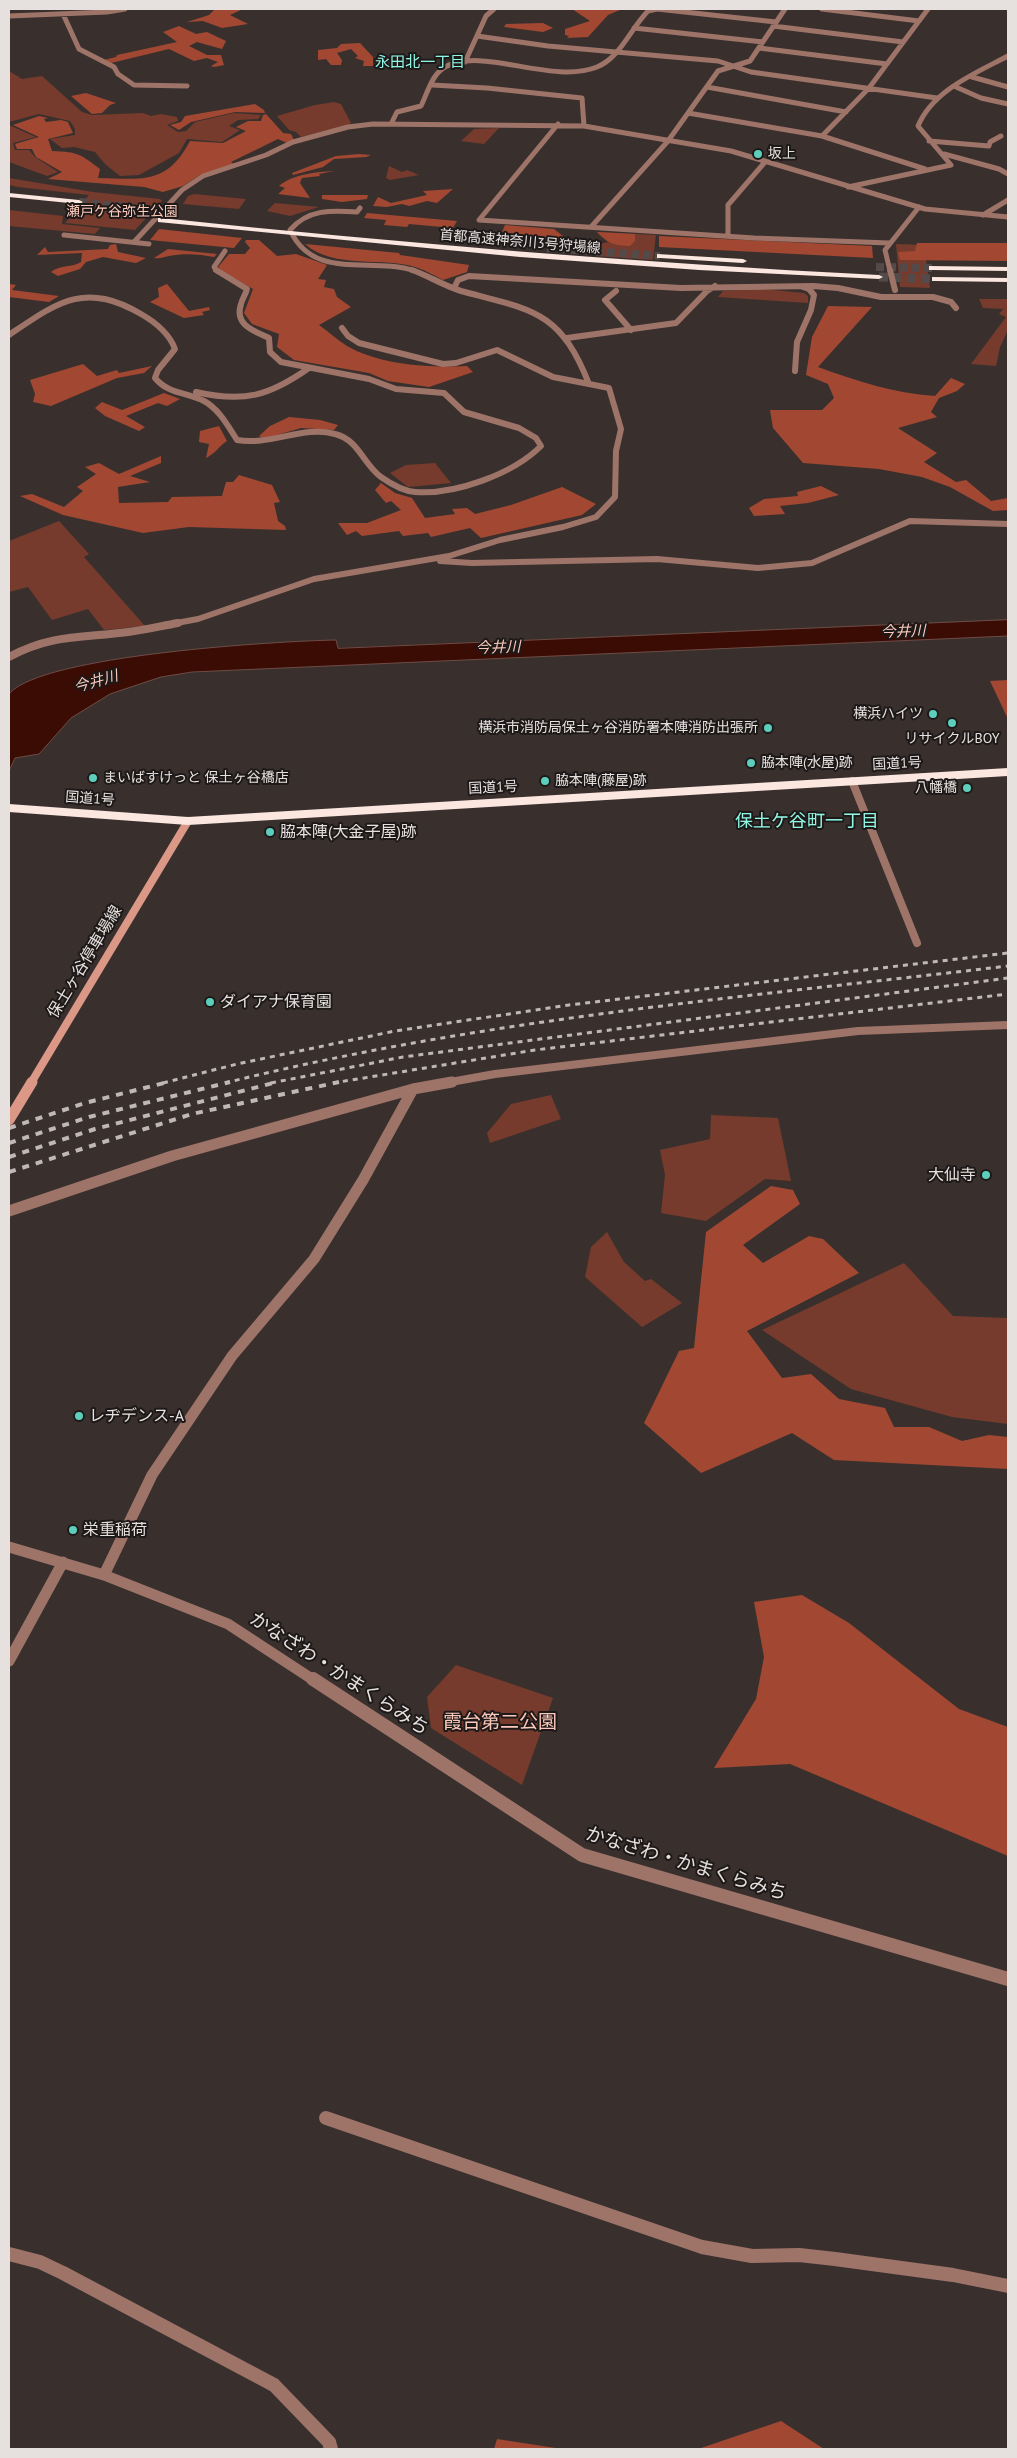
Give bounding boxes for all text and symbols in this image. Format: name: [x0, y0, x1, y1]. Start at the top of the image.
district label: 永田北一丁目: [375, 54, 465, 72]
place label: 坂上: [768, 146, 796, 162]
marker: 坂上: [752, 148, 764, 160]
park label: 瀬戸ケ谷弥生公園: [66, 204, 178, 220]
street label: 首都高速神奈川3号狩場線: [439, 227, 601, 257]
water label: 今井川: [880, 622, 926, 642]
water label: 今井川: [475, 638, 521, 658]
water label: 今井川: [72, 667, 120, 697]
place label: 横浜ハイツ: [853, 706, 923, 722]
marker: 横浜ハイツ: [927, 708, 939, 720]
marker: リサイクルBOY: [946, 717, 958, 729]
place label: 横浜市消防局保土ヶ谷消防署本陣消防出張所: [478, 720, 758, 736]
marker: 横浜市消防局保土ヶ谷消防署本陣消防出張所: [762, 722, 774, 734]
place label: リサイクルBOY: [905, 731, 999, 747]
street label: 国道1号: [872, 754, 922, 774]
place label: 脇本陣(水屋)跡: [761, 755, 853, 771]
marker: 脇本陣(水屋)跡: [745, 757, 757, 769]
place label: まいばすけっと 保土ヶ谷橋店: [103, 770, 289, 786]
marker: まいばすけっと 保土ヶ谷橋店: [87, 772, 99, 784]
place label: 脇本陣(藤屋)跡: [555, 773, 647, 789]
marker: 脇本陣(藤屋)跡: [539, 775, 551, 787]
street label: 国道1号: [468, 778, 518, 798]
place label: 八幡橋: [915, 780, 957, 796]
marker: 八幡橋: [961, 782, 973, 794]
street label: 国道1号: [65, 789, 115, 809]
district label: 保土ケ谷町一丁目: [735, 811, 879, 833]
place label: 脇本陣(大金子屋)跡: [280, 822, 417, 842]
marker: 脇本陣(大金子屋)跡: [264, 826, 276, 838]
street label: 保土ヶ谷停車場線: [44, 902, 126, 1022]
place label: ダイアナ保育園: [220, 992, 332, 1012]
marker: ダイアナ保育園: [204, 996, 216, 1008]
place label: 大仙寺: [928, 1165, 976, 1185]
marker: 大仙寺: [980, 1169, 992, 1181]
place label: レヂデンス-A: [89, 1406, 184, 1426]
marker: レヂデンス-A: [73, 1410, 85, 1422]
place label: 栄重稲荷: [83, 1520, 147, 1540]
marker: 栄重稲荷: [67, 1524, 79, 1536]
street label: かなざわ・かまくらみち: [245, 1608, 433, 1740]
park label: 霞台第二公園: [443, 1712, 557, 1734]
street label: かなざわ・かまくらみち: [583, 1823, 789, 1905]

